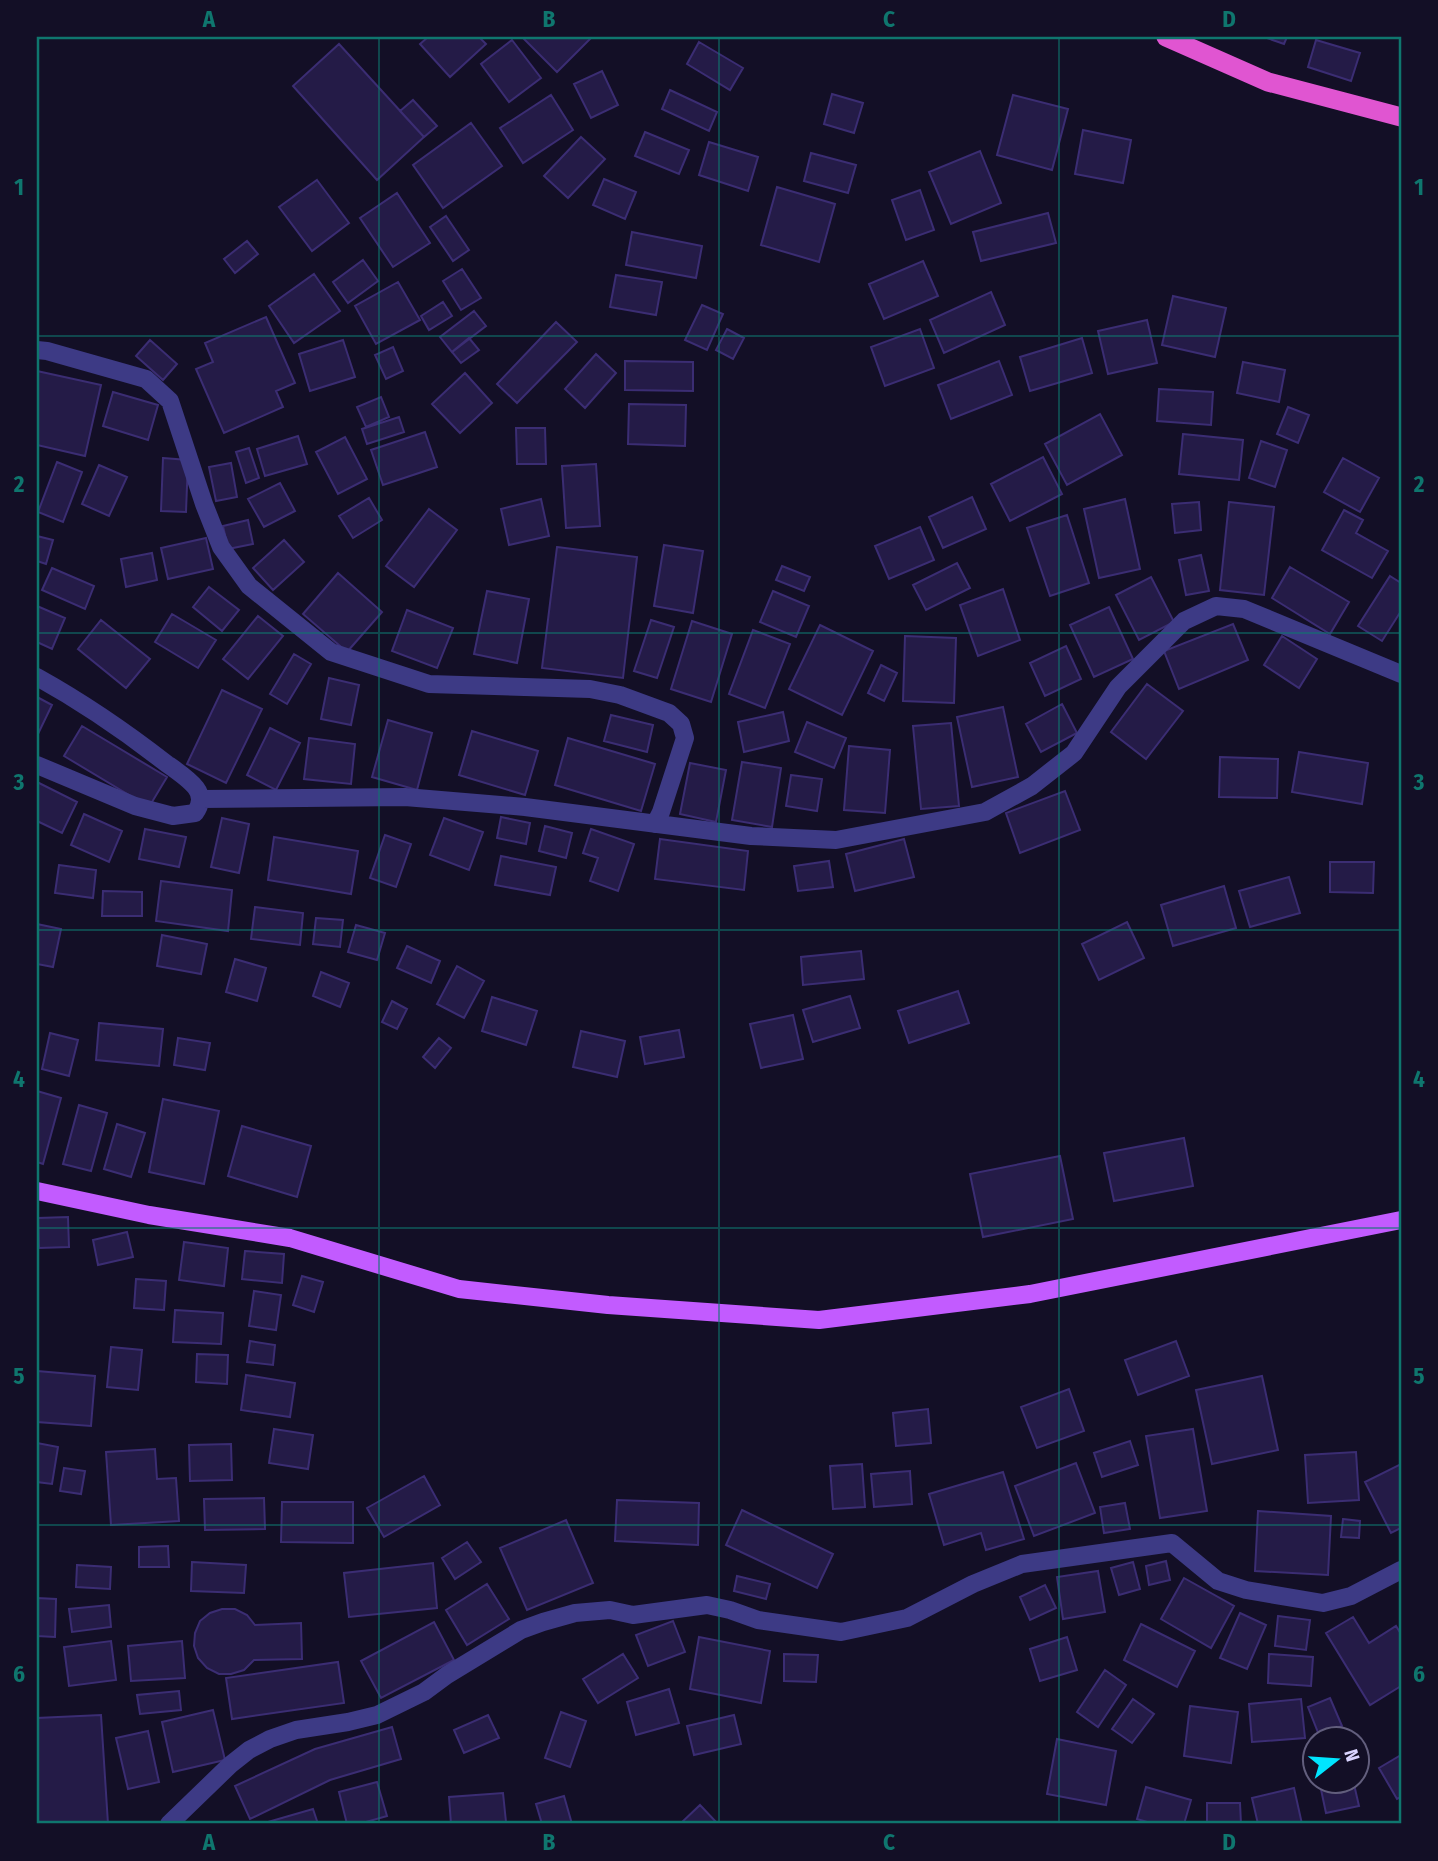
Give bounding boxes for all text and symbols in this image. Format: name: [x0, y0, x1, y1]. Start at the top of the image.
text: A: [202, 5, 216, 33]
text: B: [543, 5, 556, 33]
text: C: [883, 5, 895, 33]
text: D: [1222, 5, 1236, 33]
text: 1: [14, 173, 24, 201]
text: 1: [1414, 173, 1424, 201]
text: 2: [13, 470, 25, 498]
text: 2: [1413, 470, 1425, 498]
text: 3: [13, 768, 25, 796]
text: 3: [1413, 768, 1425, 796]
text: 4: [13, 1065, 25, 1093]
text: 4: [1413, 1065, 1425, 1093]
text: 5: [13, 1362, 25, 1390]
text: 5: [1413, 1362, 1425, 1390]
text: 6: [13, 1660, 25, 1688]
text: 6: [1413, 1660, 1425, 1688]
north arrow: [1302, 1724, 1372, 1794]
text: N: [1339, 1746, 1364, 1764]
text: A: [202, 1828, 216, 1856]
text: B: [543, 1828, 556, 1856]
text: C: [883, 1828, 895, 1856]
text: D: [1222, 1828, 1236, 1856]

